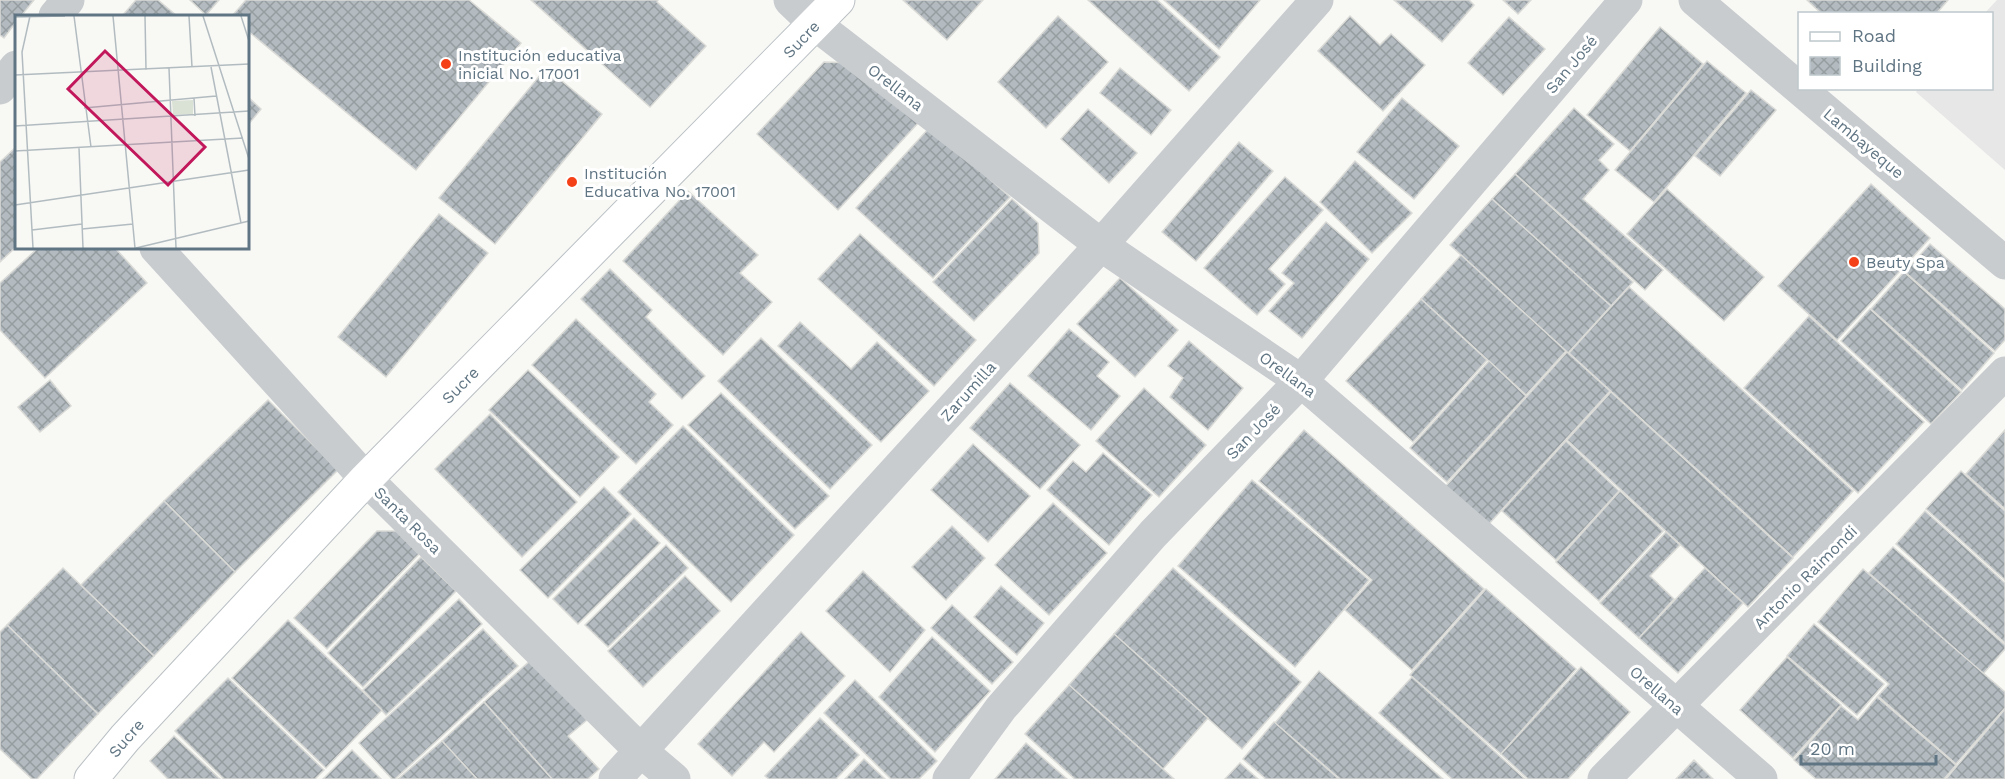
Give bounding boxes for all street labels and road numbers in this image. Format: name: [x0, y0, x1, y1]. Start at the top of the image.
street label: Sucre: [779, 17, 824, 62]
street label: San José: [1542, 31, 1601, 97]
street label: Orellana: [864, 60, 927, 115]
street label: Lambayeque: [1820, 104, 1908, 183]
street label: Orellana: [1256, 348, 1320, 401]
street label: Zarumilla: [937, 358, 1000, 425]
street label: Sucre: [438, 363, 483, 408]
street label: San José: [1222, 399, 1285, 463]
street label: Santa Rosa: [370, 483, 445, 558]
street label: Antonio Raimondi: [1750, 522, 1861, 633]
street label: Orellana: [1626, 662, 1688, 719]
street label: Sucre: [105, 715, 148, 761]

